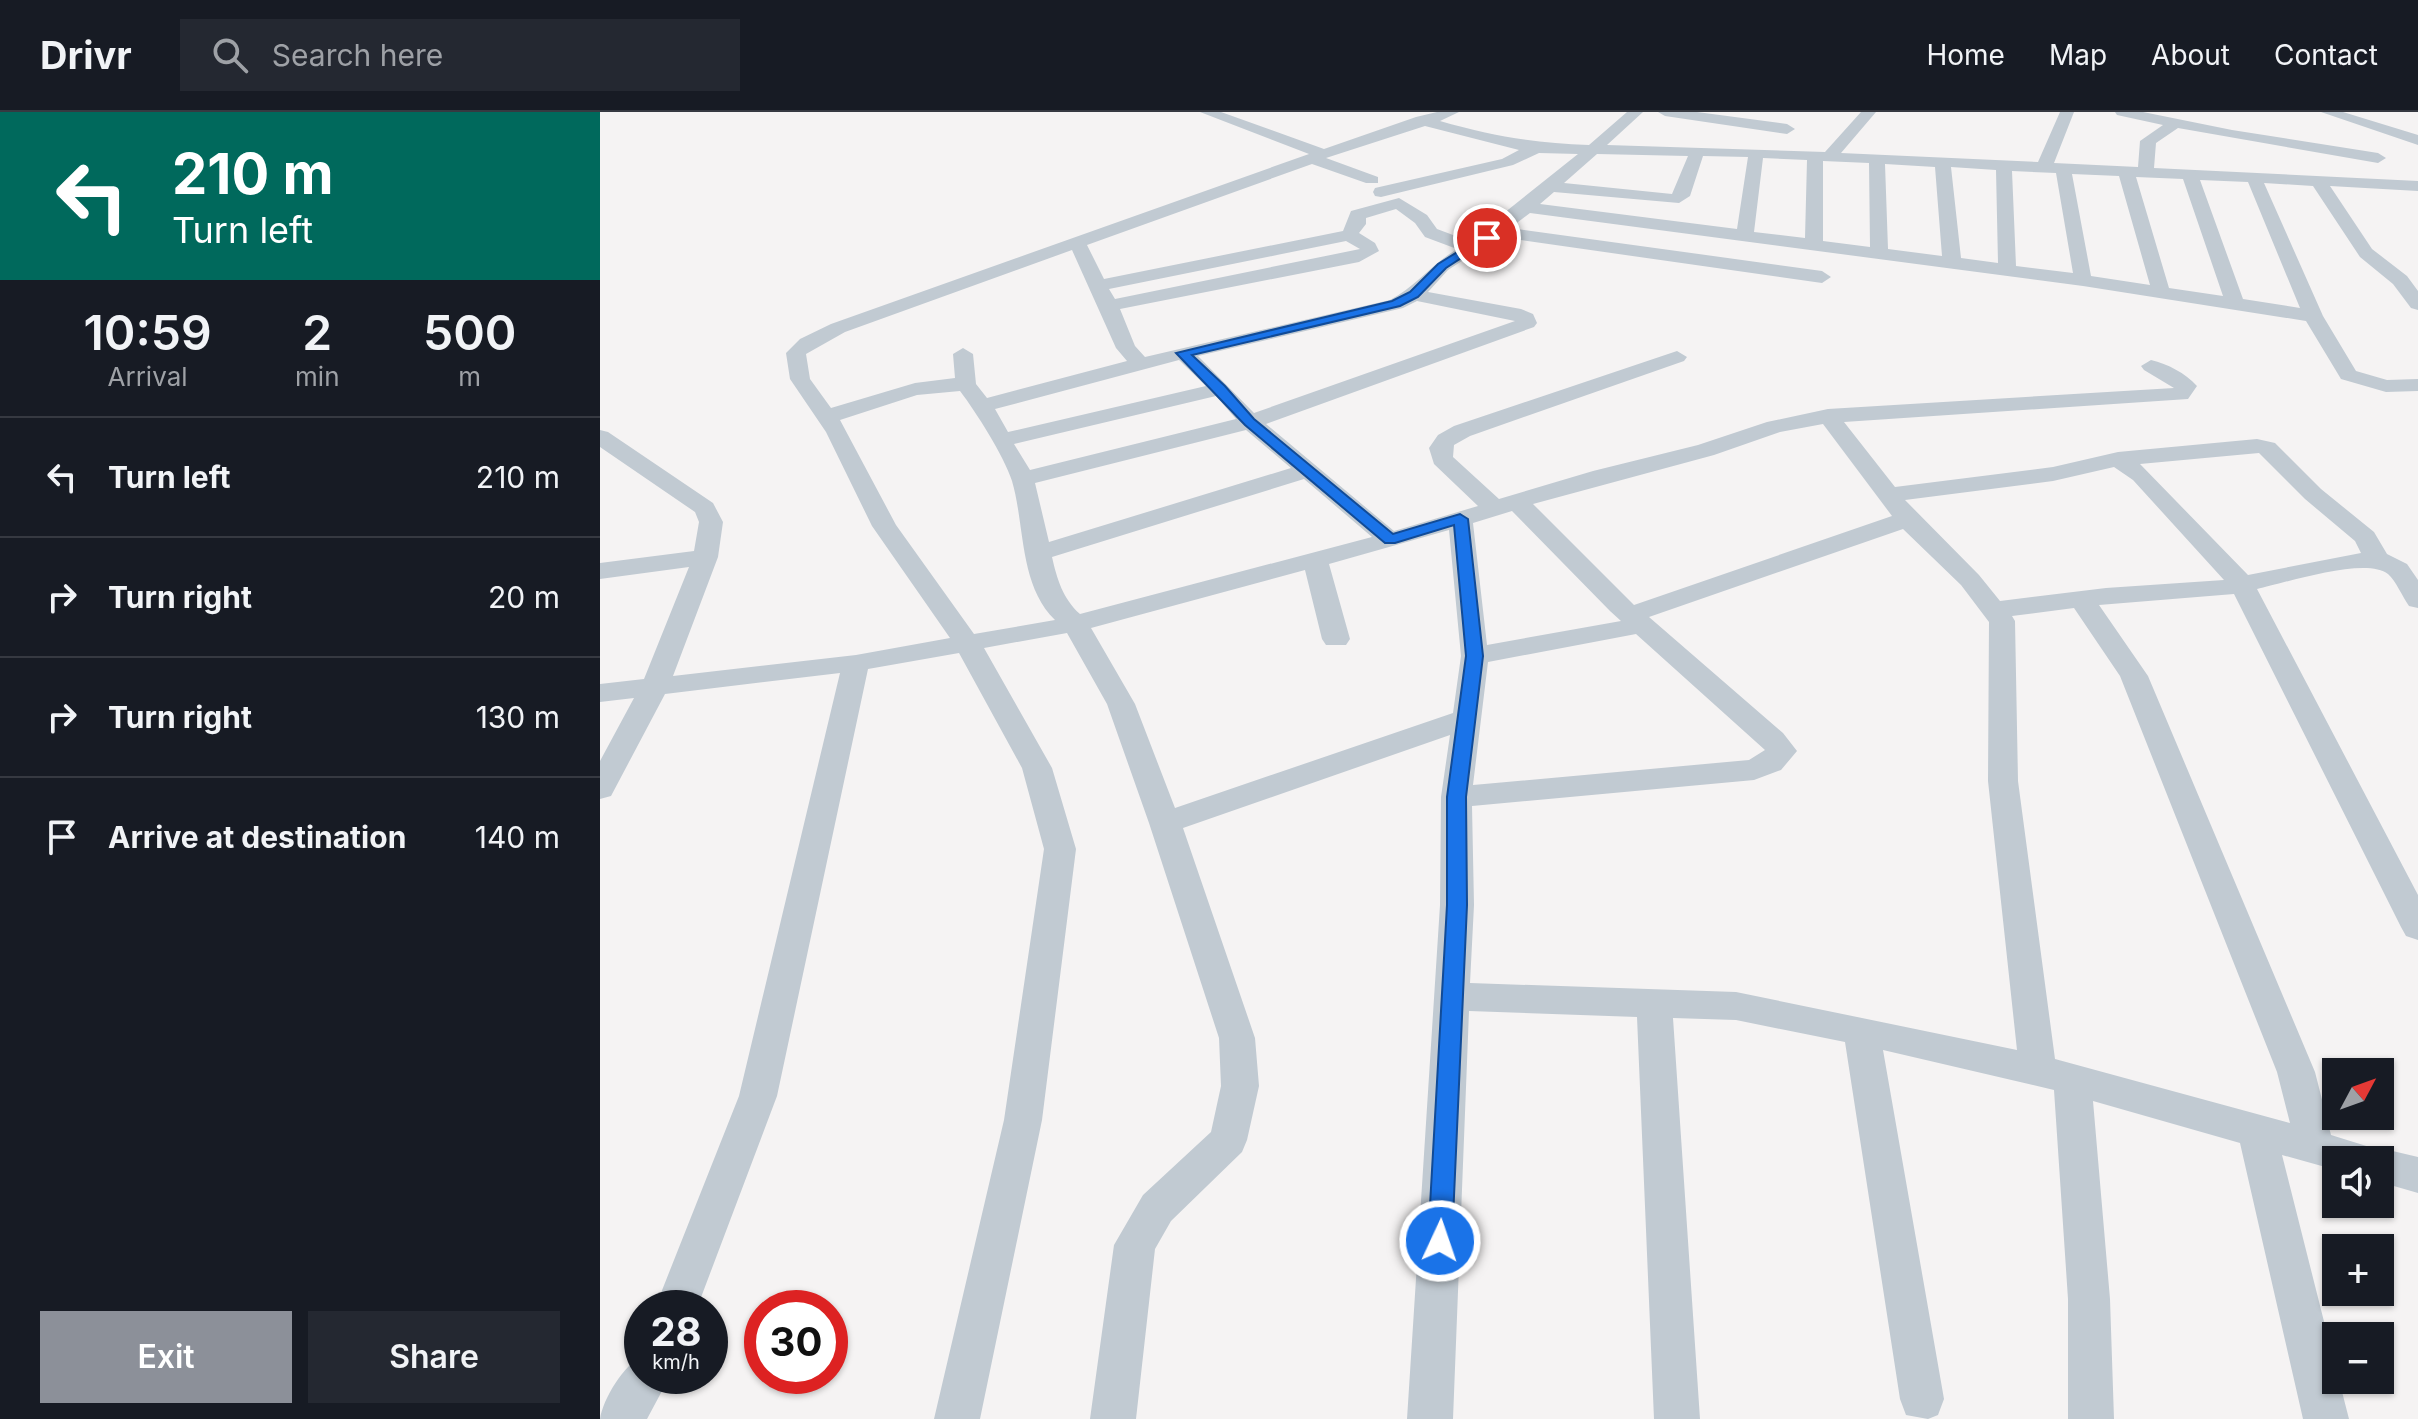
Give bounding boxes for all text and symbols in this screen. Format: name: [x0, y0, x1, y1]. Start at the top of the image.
search box: [180, 19, 740, 91]
text: Drivr: [40, 32, 132, 78]
icon: search: [208, 33, 252, 77]
text: Search here: [272, 37, 443, 73]
text: Home: [1926, 38, 2005, 72]
text: Map: [2049, 38, 2107, 72]
text: About: [2151, 38, 2230, 72]
text: Contact: [2274, 38, 2378, 72]
text: 210 m: [172, 140, 334, 208]
icon: left: [40, 144, 144, 248]
pin: [1453, 204, 1521, 272]
text: Turn left: [172, 208, 313, 252]
icon: arrive: [1465, 216, 1509, 260]
text: 10:59: [83, 303, 212, 362]
text: 2: [302, 303, 332, 362]
text: 500: [423, 303, 517, 362]
text: Arrival: [108, 361, 188, 392]
text: min: [295, 361, 340, 392]
text: m: [458, 361, 481, 392]
icon: left: [40, 455, 84, 499]
text: Turn left: [108, 459, 230, 495]
text: 210 m: [476, 459, 560, 495]
icon: right: [40, 575, 84, 619]
text: Turn right: [108, 579, 252, 615]
text: 20 m: [488, 579, 560, 615]
icon: right: [40, 695, 84, 739]
text: Turn right: [108, 699, 252, 735]
text: 130 m: [476, 699, 560, 735]
icon: arrive: [40, 815, 84, 859]
text: Arrive at destination: [108, 819, 406, 855]
text: 140 m: [475, 819, 560, 855]
north arrow: [2322, 1058, 2394, 1130]
map controls: [2322, 1058, 2394, 1394]
button: sound: [2322, 1146, 2394, 1218]
position arrow: [1398, 1199, 1482, 1283]
button: +: [2322, 1234, 2394, 1306]
speed limit sign: 30: [744, 1290, 848, 1394]
text: 28: [650, 1307, 702, 1356]
button: Exit: [40, 1311, 292, 1403]
button: Share: [308, 1311, 560, 1403]
button: −: [2322, 1322, 2394, 1394]
text: km/h: [652, 1350, 700, 1374]

